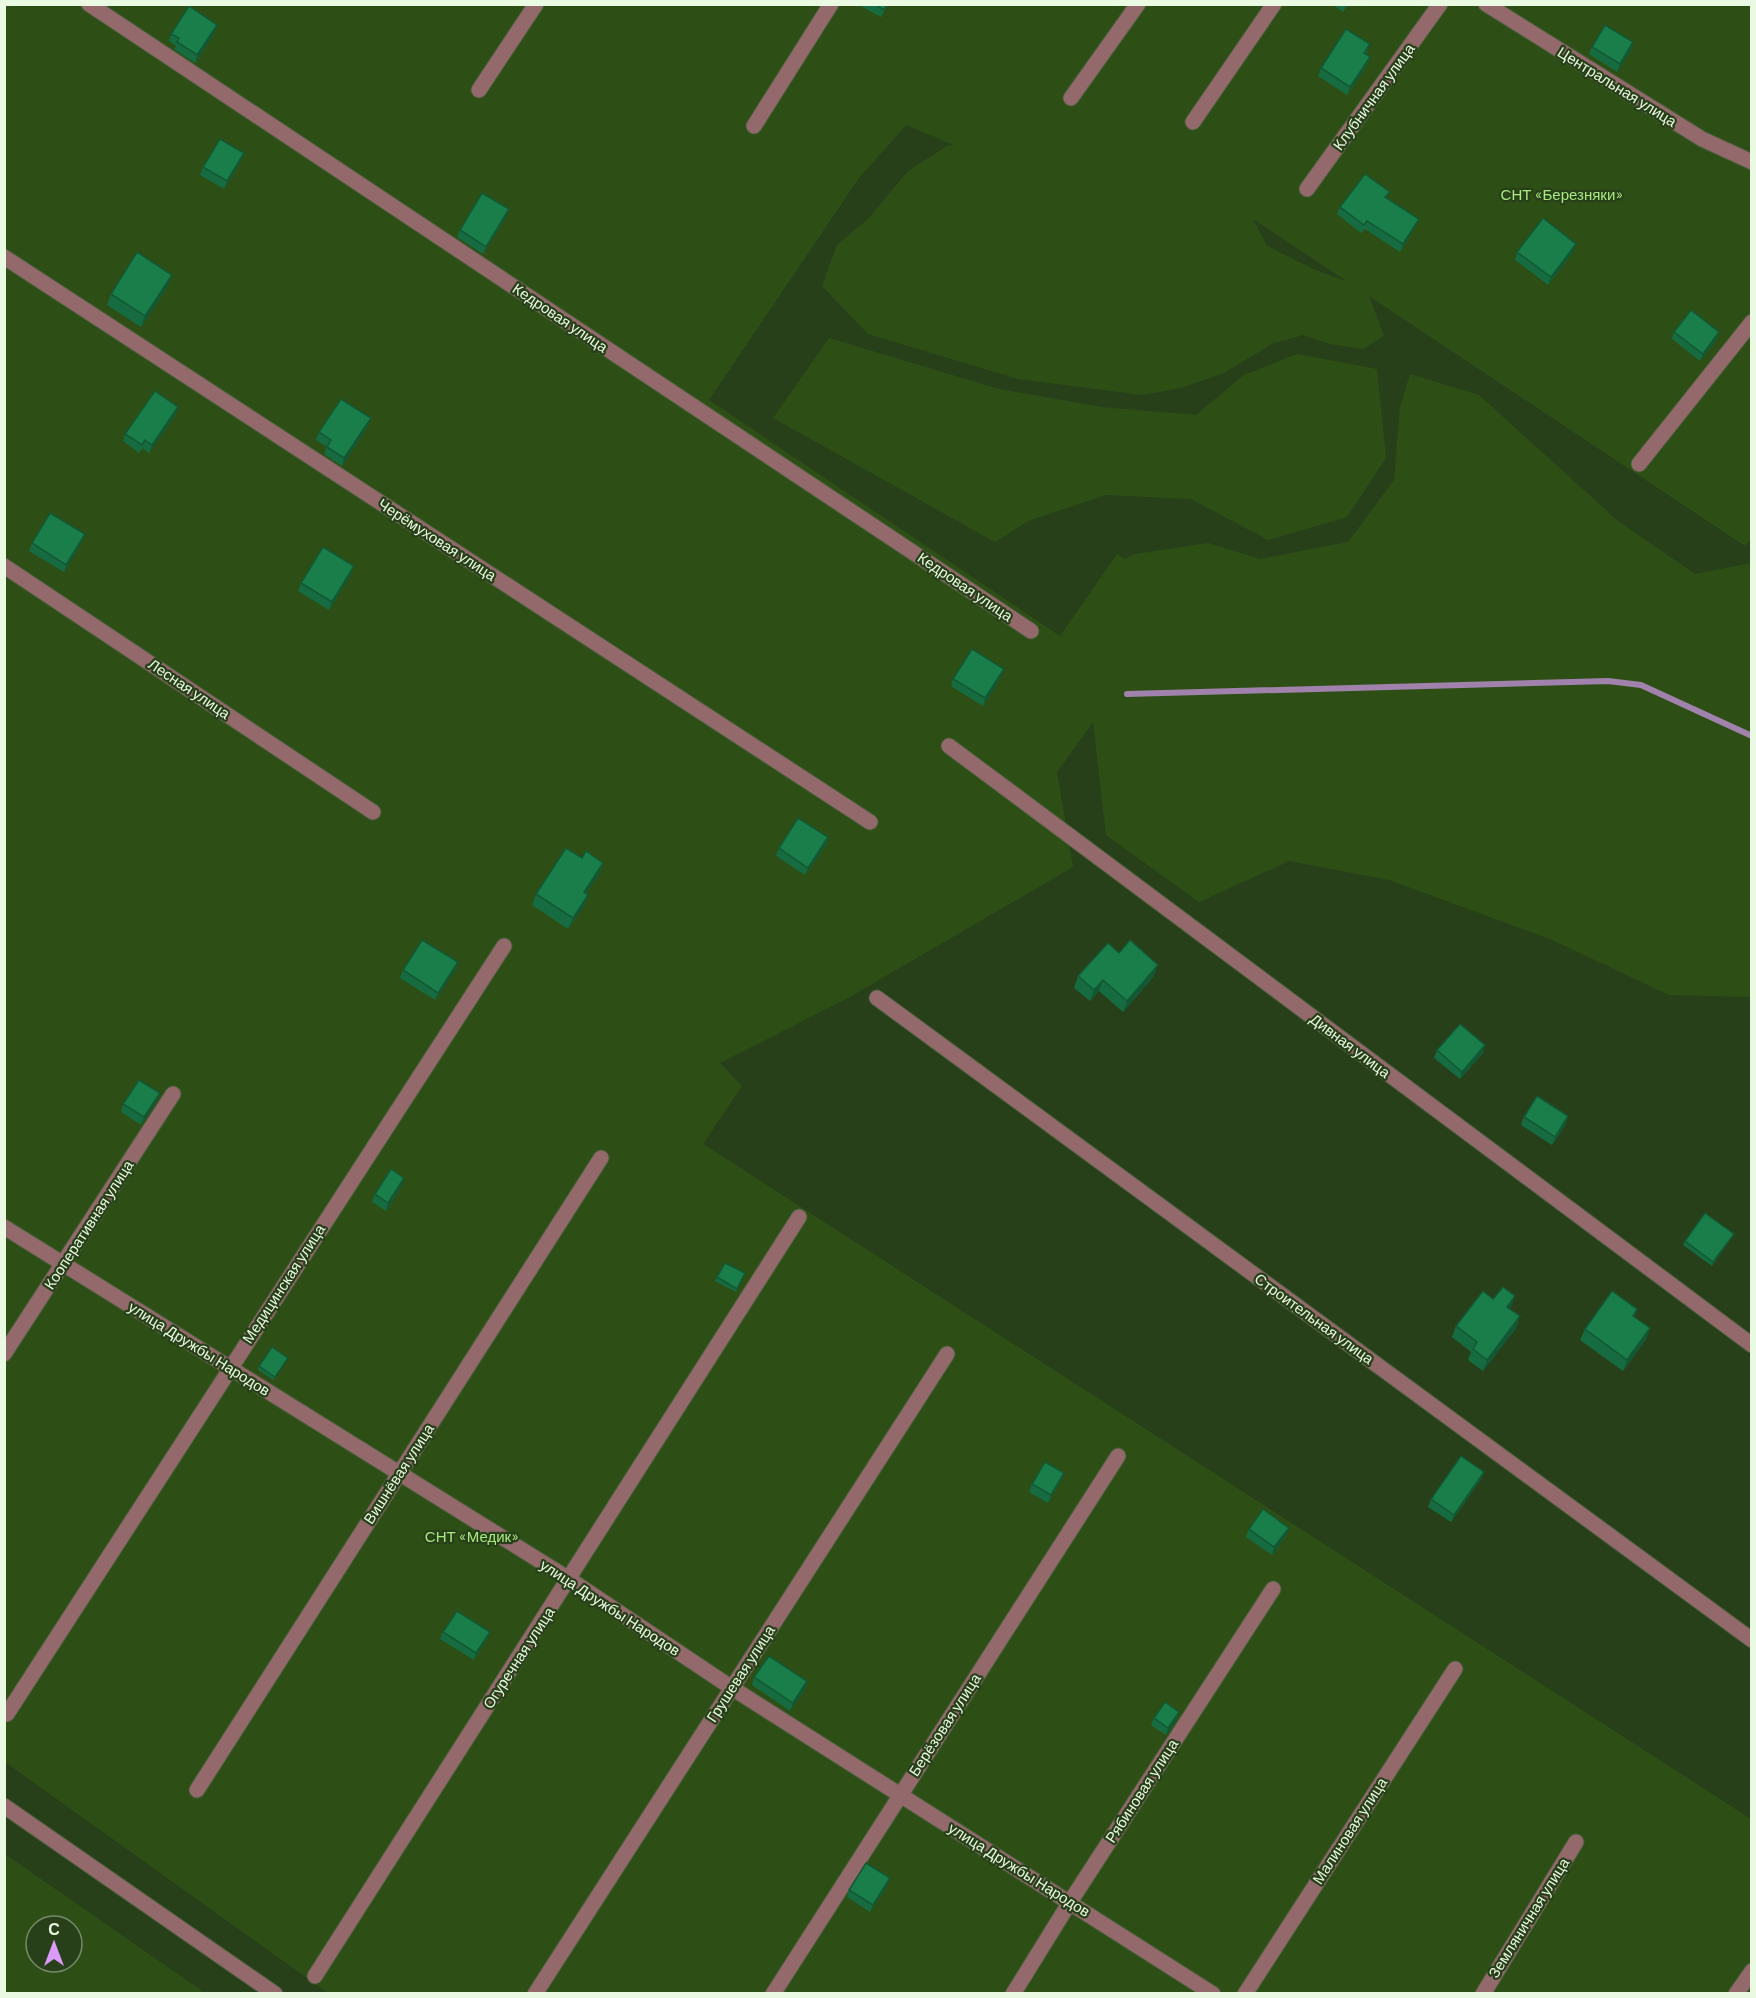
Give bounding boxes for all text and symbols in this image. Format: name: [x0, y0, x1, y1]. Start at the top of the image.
street label: Клубничная улица: [1329, 39, 1418, 153]
street label: Центральная улица: [1555, 42, 1681, 130]
park label: СНТ «Березняки»: [1501, 185, 1623, 203]
street label: Кедровая улица: [510, 279, 612, 356]
street label: Черёмуховая улица: [375, 494, 501, 584]
street label: Кедровая улица: [915, 548, 1017, 625]
street label: Лесная улица: [145, 654, 234, 722]
street label: Дивная улица: [1307, 1009, 1395, 1082]
street label: Кооперативная улица: [40, 1156, 137, 1292]
street label: Медицинская улица: [238, 1220, 329, 1346]
street label: Строительная улица: [1252, 1269, 1378, 1368]
street label: улица Дружбы Народов: [125, 1297, 274, 1399]
street label: Вишнёвая улица: [359, 1420, 438, 1527]
park label: СНТ «Медик»: [425, 1527, 519, 1545]
street label: улица Дружбы Народов: [537, 1555, 684, 1659]
street label: Огуречная улица: [479, 1603, 558, 1712]
street label: Грушевая улица: [702, 1621, 779, 1725]
street label: Берёзовая улица: [904, 1669, 984, 1779]
street label: Рябиновая улица: [1101, 1735, 1182, 1846]
street label: Малиновая улица: [1308, 1773, 1391, 1887]
street label: улица Дружбы Народов: [945, 1818, 1094, 1920]
street label: Земляничная улица: [1484, 1854, 1573, 1981]
north arrow: [24, 1914, 84, 1974]
text: С: [48, 1919, 60, 1938]

